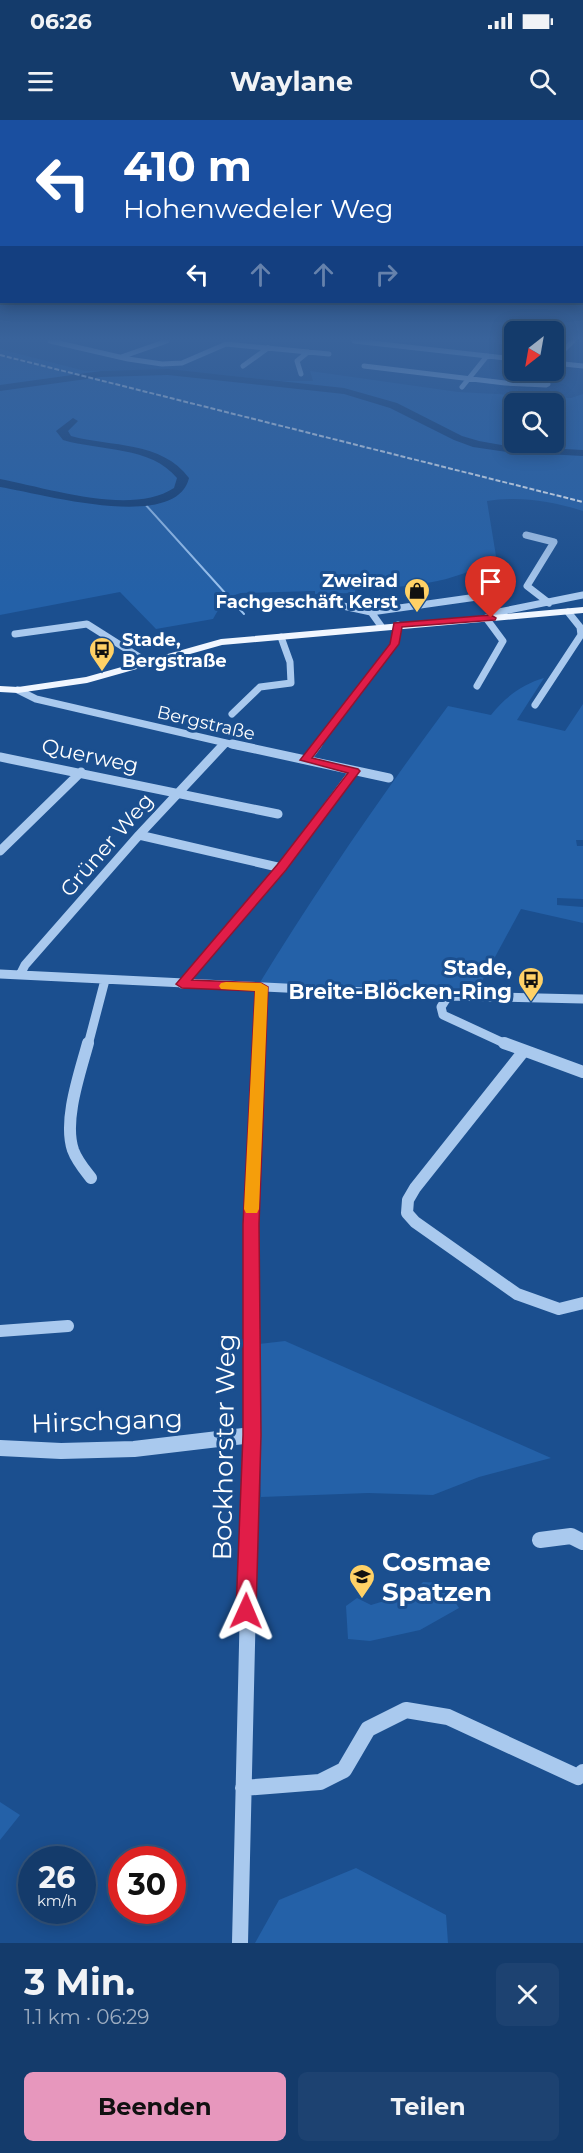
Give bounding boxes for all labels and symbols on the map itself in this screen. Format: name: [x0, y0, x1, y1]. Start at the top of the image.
north arrow: [504, 321, 564, 381]
pin: [465, 556, 516, 618]
place label: Zweirad Fachgeschäft Kerst: [216, 570, 398, 613]
shop icon: Zweirad Fachgeschäft Kerst: [402, 576, 432, 614]
place label: Stade, Bergstraße: [122, 629, 227, 672]
bus stop icon: Stade, Bergstraße: [87, 635, 117, 673]
street label: Bergstraße: [155, 701, 257, 745]
street label: Querweg: [39, 733, 141, 778]
street label: Grüner Weg: [55, 788, 158, 901]
place label: Stade, Breite-Blöcken-Ring: [288, 955, 512, 1004]
bus stop icon: Stade, Breite-Blöcken-Ring: [516, 965, 546, 1003]
street label: Bockhorster Weg: [206, 1333, 242, 1561]
street label: Hirschgang: [31, 1402, 183, 1440]
place label: Cosmae Spatzen: [382, 1546, 492, 1608]
school or university icon: Cosmae Spatzen: [347, 1562, 377, 1600]
position arrow: [214, 1579, 278, 1643]
speed limit sign: 30: [108, 1846, 186, 1924]

